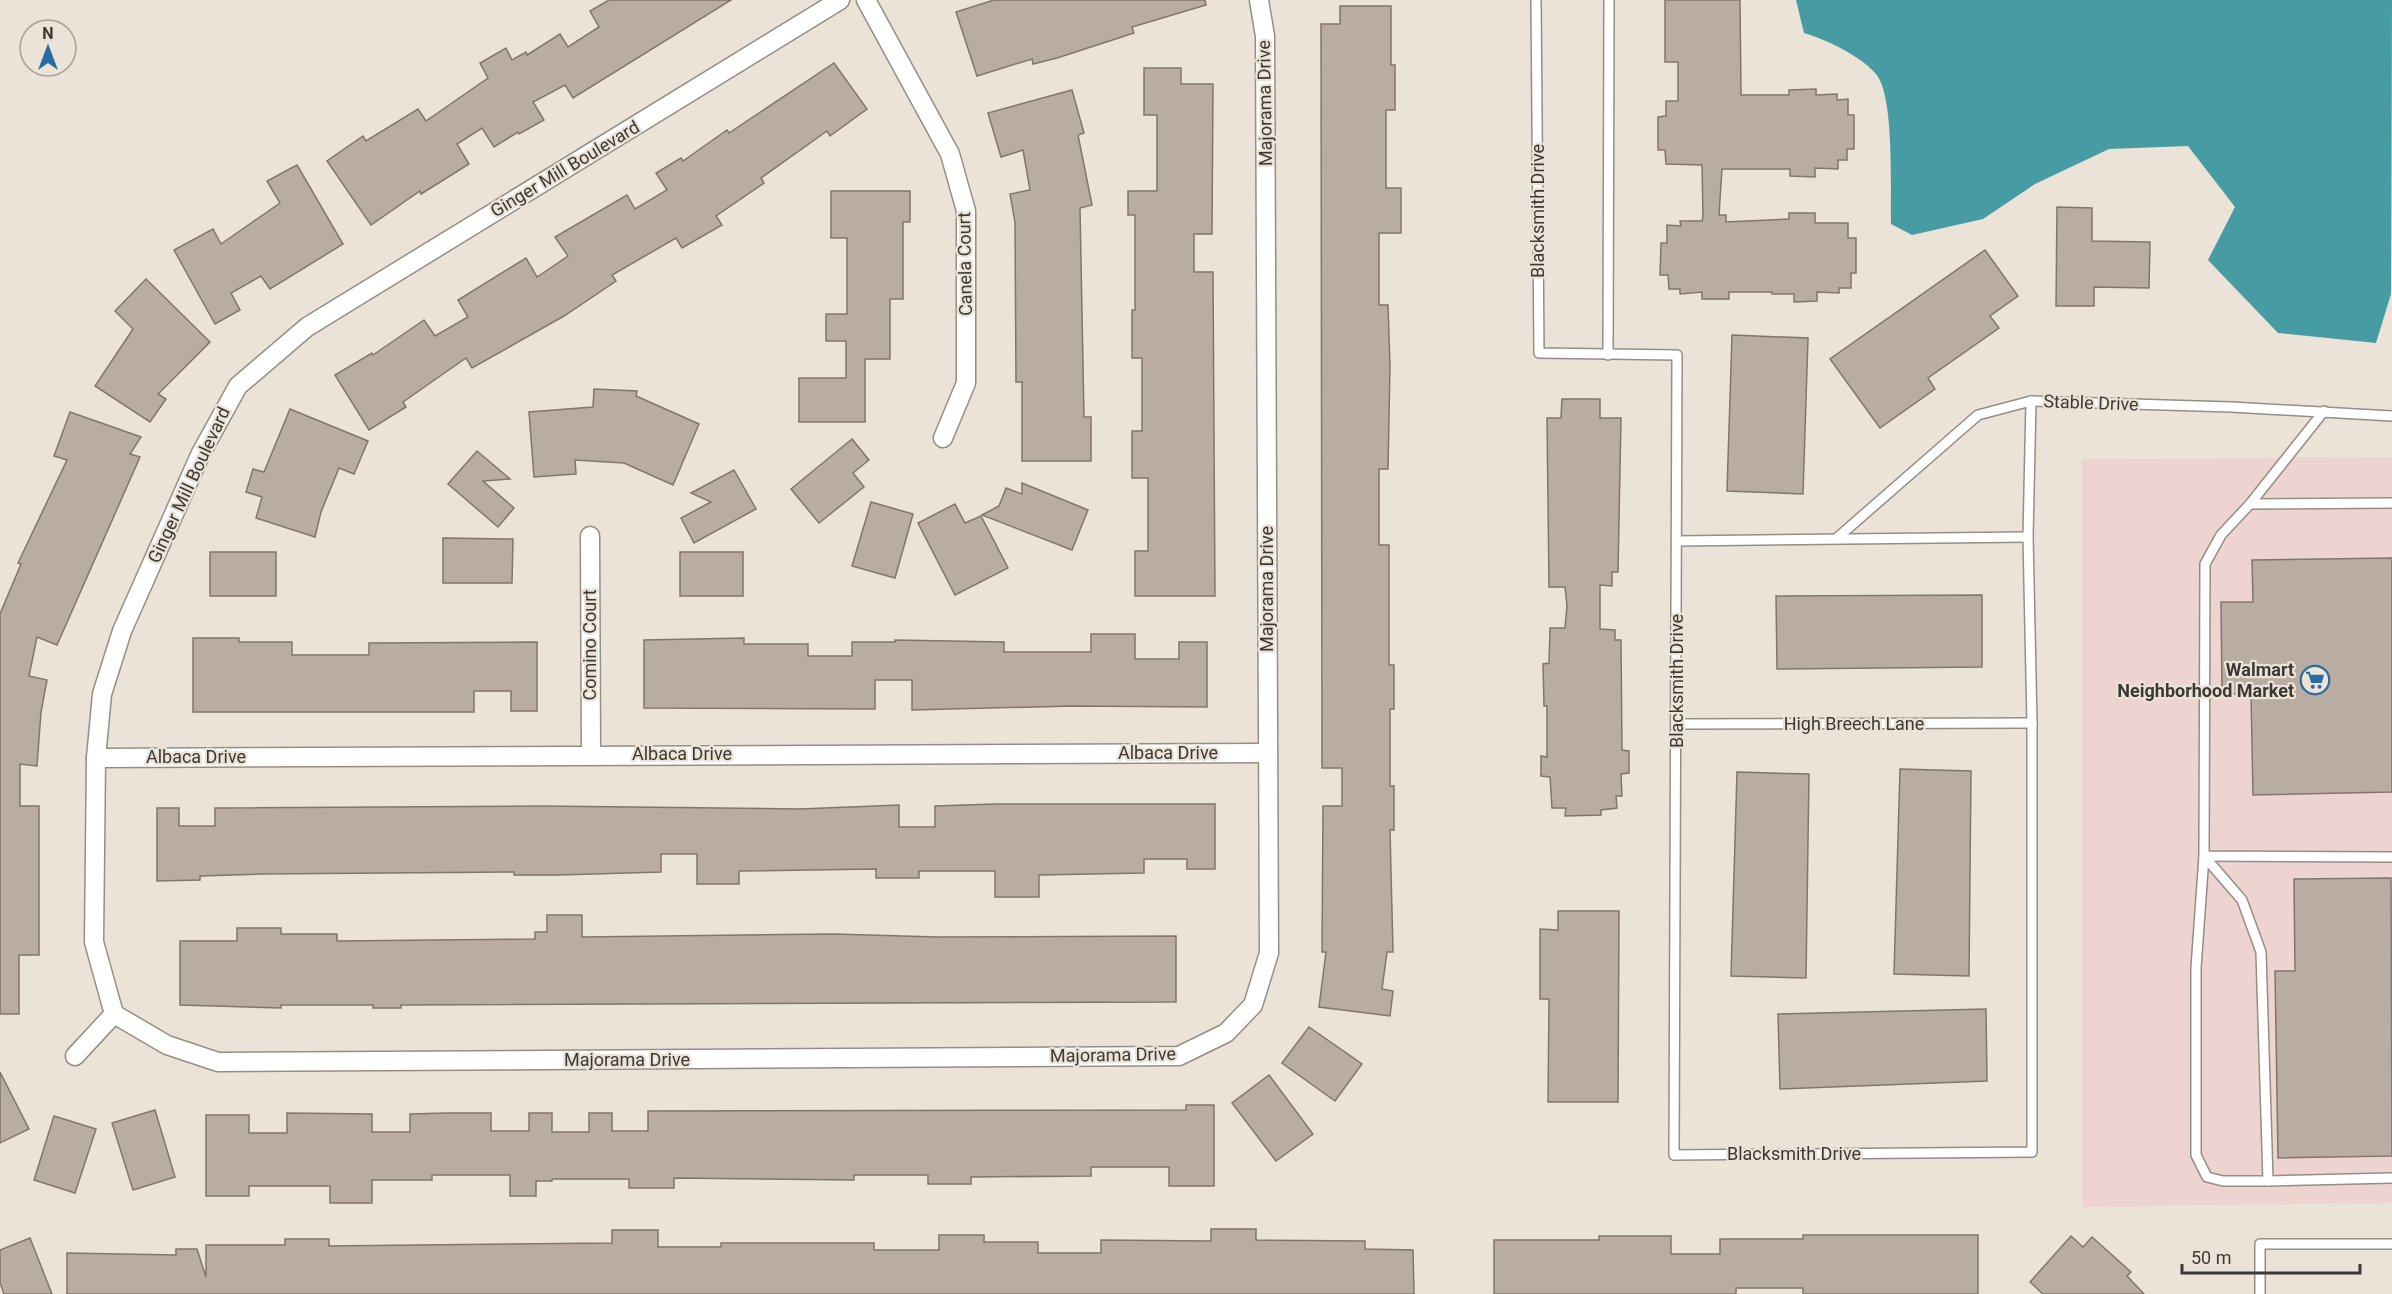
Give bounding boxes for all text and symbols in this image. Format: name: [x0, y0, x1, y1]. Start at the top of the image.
north arrow: [18, 18, 78, 78]
text: N: [42, 24, 54, 43]
street label: Majorama Drive: [1253, 40, 1276, 166]
street label: Ginger Mill Boulevard: [487, 116, 643, 221]
street label: Blacksmith Drive: [1527, 144, 1548, 278]
street label: Canela Court: [953, 212, 976, 316]
street label: Stable Drive: [2043, 390, 2139, 415]
street label: Ginger Mill Boulevard: [143, 403, 234, 566]
street label: Majorama Drive: [1256, 526, 1277, 652]
street label: Comino Court: [579, 589, 600, 701]
street label: Blacksmith Drive: [1666, 614, 1687, 748]
place label: Walmart Neighborhood Market: [2117, 659, 2294, 701]
supermarket icon: Walmart Neighborhood Market: [2299, 664, 2331, 696]
street label: High Breech Lane: [1784, 713, 1924, 734]
street label: Albaca Drive: [1118, 742, 1218, 763]
street label: Albaca Drive: [632, 743, 732, 764]
street label: Albaca Drive: [146, 746, 246, 767]
street label: Majorama Drive: [1050, 1043, 1176, 1066]
street label: Majorama Drive: [564, 1049, 690, 1070]
street label: Blacksmith Drive: [1727, 1143, 1861, 1164]
scale bar: [2182, 1237, 2360, 1275]
text: 50 m: [2191, 1247, 2231, 1268]

